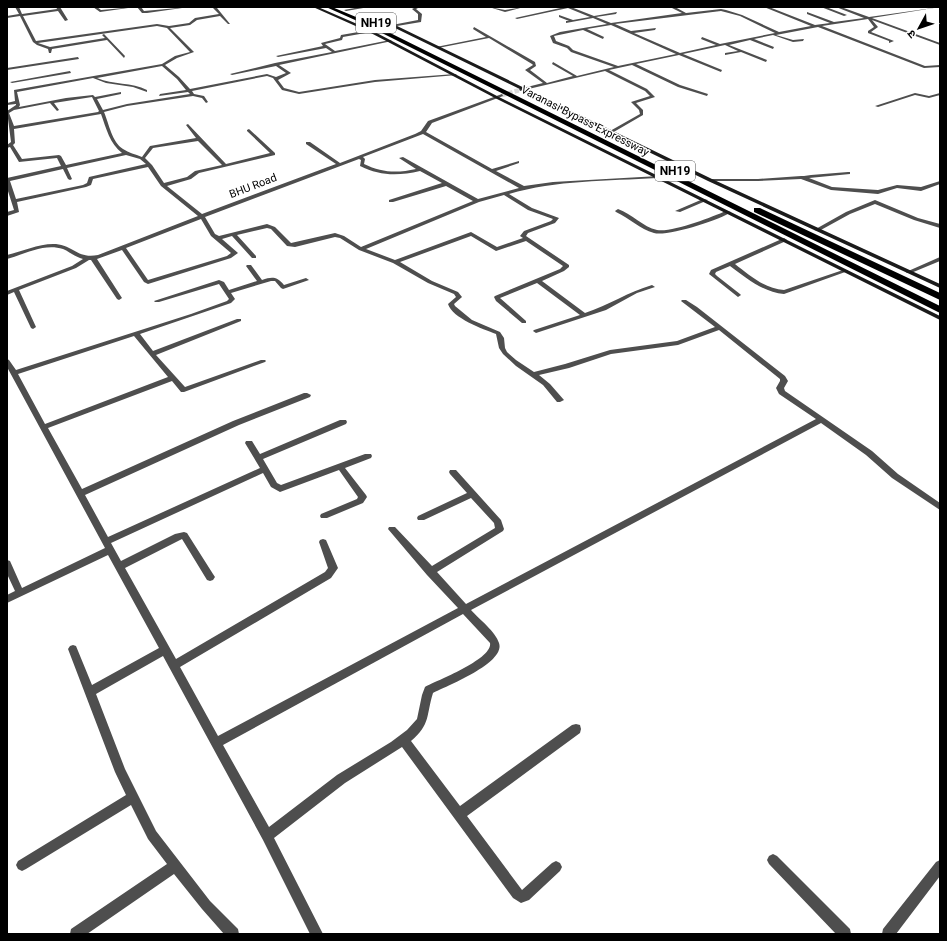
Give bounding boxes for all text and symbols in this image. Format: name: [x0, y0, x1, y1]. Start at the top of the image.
north arrow: [899, 8, 939, 48]
road number: NH19: [356, 13, 396, 33]
text: उ: [904, 27, 919, 41]
street label: Varanasi Bypass Expressway: [519, 83, 652, 159]
road number: NH19: [655, 161, 695, 181]
street label: BHU Road: [227, 171, 279, 201]

